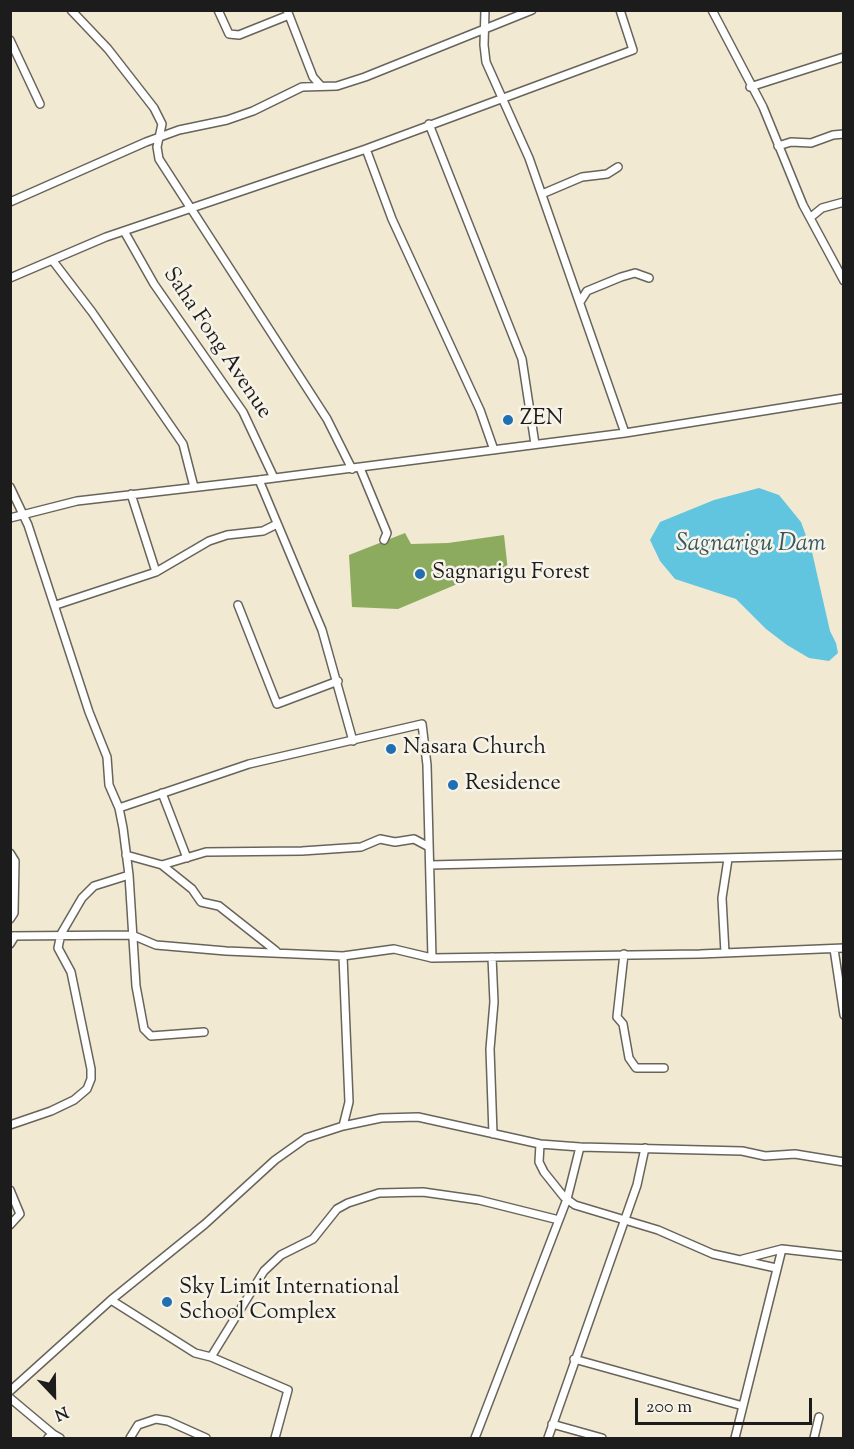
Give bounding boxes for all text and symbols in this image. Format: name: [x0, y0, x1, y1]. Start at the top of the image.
street label: Saha Fong Avenue: [156, 263, 276, 425]
place label: ZEN: [520, 407, 563, 433]
marker: ZEN: [501, 413, 515, 427]
water label: Sagnarigu Dam: [676, 532, 826, 560]
place label: Sagnarigu Forest: [432, 561, 590, 587]
marker: Sagnarigu Forest: [413, 567, 427, 581]
place label: Nasara Church: [403, 736, 546, 762]
marker: Nasara Church: [384, 742, 398, 756]
place label: Residence: [465, 772, 561, 798]
marker: Residence: [446, 778, 460, 792]
place label: Sky Limit International School Complex: [179, 1276, 399, 1328]
marker: Sky Limit International School Complex: [160, 1295, 174, 1309]
north arrow: [24, 1365, 84, 1425]
scale bar: [638, 1386, 815, 1424]
text: 200 m: [646, 1395, 692, 1421]
text: N: [51, 1399, 71, 1425]

